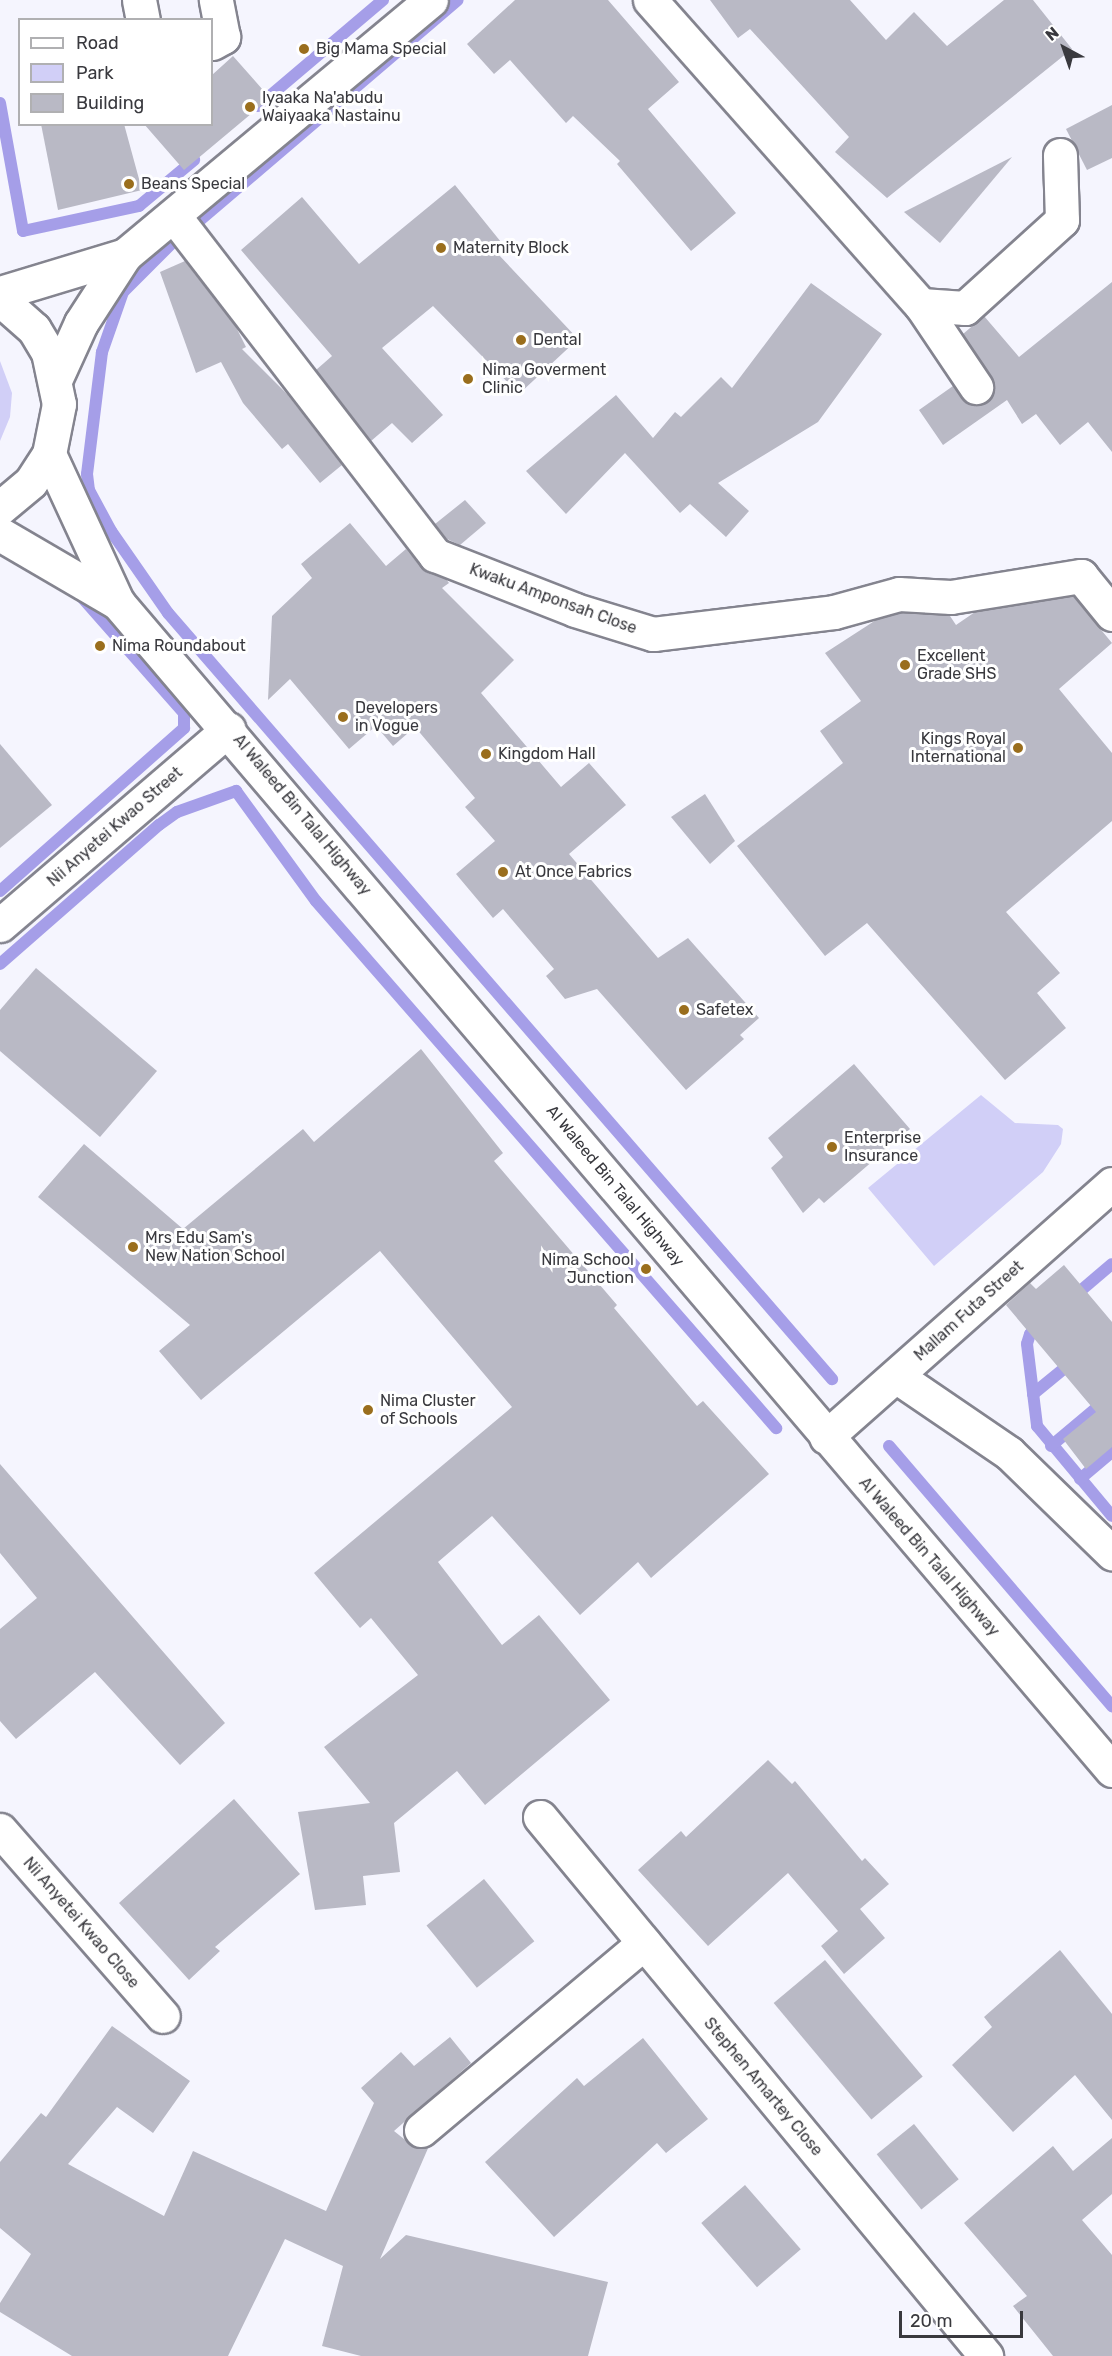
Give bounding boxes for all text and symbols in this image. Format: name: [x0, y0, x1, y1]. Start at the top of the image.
legend: [18, 18, 213, 126]
north arrow: [1034, 18, 1094, 78]
text: N: [1042, 23, 1063, 45]
text: Road: [76, 32, 119, 54]
place label: Big Mama Special: [316, 39, 446, 59]
marker: Big Mama Special: [297, 42, 311, 56]
text: Park: [76, 62, 113, 84]
place label: Iyaaka Na'abudu Waiyaaka Nastainu: [262, 88, 401, 126]
text: Building: [76, 92, 144, 114]
marker: Iyaaka Na'abudu Waiyaaka Nastainu: [243, 100, 257, 114]
place label: Beans Special: [141, 174, 245, 194]
marker: Beans Special: [122, 177, 136, 191]
place label: Maternity Block: [453, 238, 569, 258]
marker: Maternity Block: [434, 241, 448, 255]
place label: Dental: [533, 330, 582, 350]
marker: Dental: [514, 333, 528, 347]
place label: Nima Goverment Clinic: [482, 360, 606, 398]
marker: Nima Goverment Clinic: [459, 370, 477, 388]
street label: Kwaku Amponsah Close: [467, 560, 639, 638]
place label: Nima Roundabout: [112, 636, 246, 656]
marker: Nima Roundabout: [93, 639, 107, 653]
place label: Excellent Grade SHS: [917, 646, 996, 684]
marker: Excellent Grade SHS: [898, 658, 912, 672]
place label: Developers in Vogue: [355, 698, 438, 736]
marker: Developers in Vogue: [336, 710, 350, 724]
place label: Kings Royal International: [911, 729, 1006, 767]
street label: Al Waleed Bin Talal Highway: [229, 730, 375, 900]
marker: Kings Royal International: [1011, 741, 1025, 755]
place label: Kingdom Hall: [498, 744, 596, 764]
marker: Kingdom Hall: [479, 747, 493, 761]
street label: Nii Anyetei Kwao Street: [43, 763, 187, 891]
place label: At Once Fabrics: [515, 862, 632, 882]
marker: At Once Fabrics: [496, 865, 510, 879]
place label: Safetex: [696, 1000, 753, 1020]
marker: Safetex: [677, 1003, 691, 1017]
street label: Al Waleed Bin Talal Highway: [542, 1101, 688, 1271]
place label: Enterprise Insurance: [844, 1128, 921, 1166]
marker: Enterprise Insurance: [825, 1140, 839, 1154]
place label: Mrs Edu Sam's New Nation School: [145, 1228, 285, 1266]
marker: Mrs Edu Sam's New Nation School: [126, 1240, 140, 1254]
place label: Nima School Junction: [541, 1250, 634, 1288]
street label: Mallam Futa Street: [910, 1257, 1028, 1365]
marker: Nima School Junction: [639, 1262, 653, 1276]
place label: Nima Cluster of Schools: [380, 1391, 476, 1429]
marker: Nima Cluster of Schools: [361, 1403, 375, 1417]
street label: Al Waleed Bin Talal Highway: [855, 1473, 1003, 1641]
street label: Nii Anyetei Kwao Close: [19, 1853, 143, 1993]
street label: Stephen Amartey Close: [699, 2014, 827, 2160]
scale bar: [902, 2299, 1026, 2337]
text: 20 m: [910, 2310, 952, 2332]

